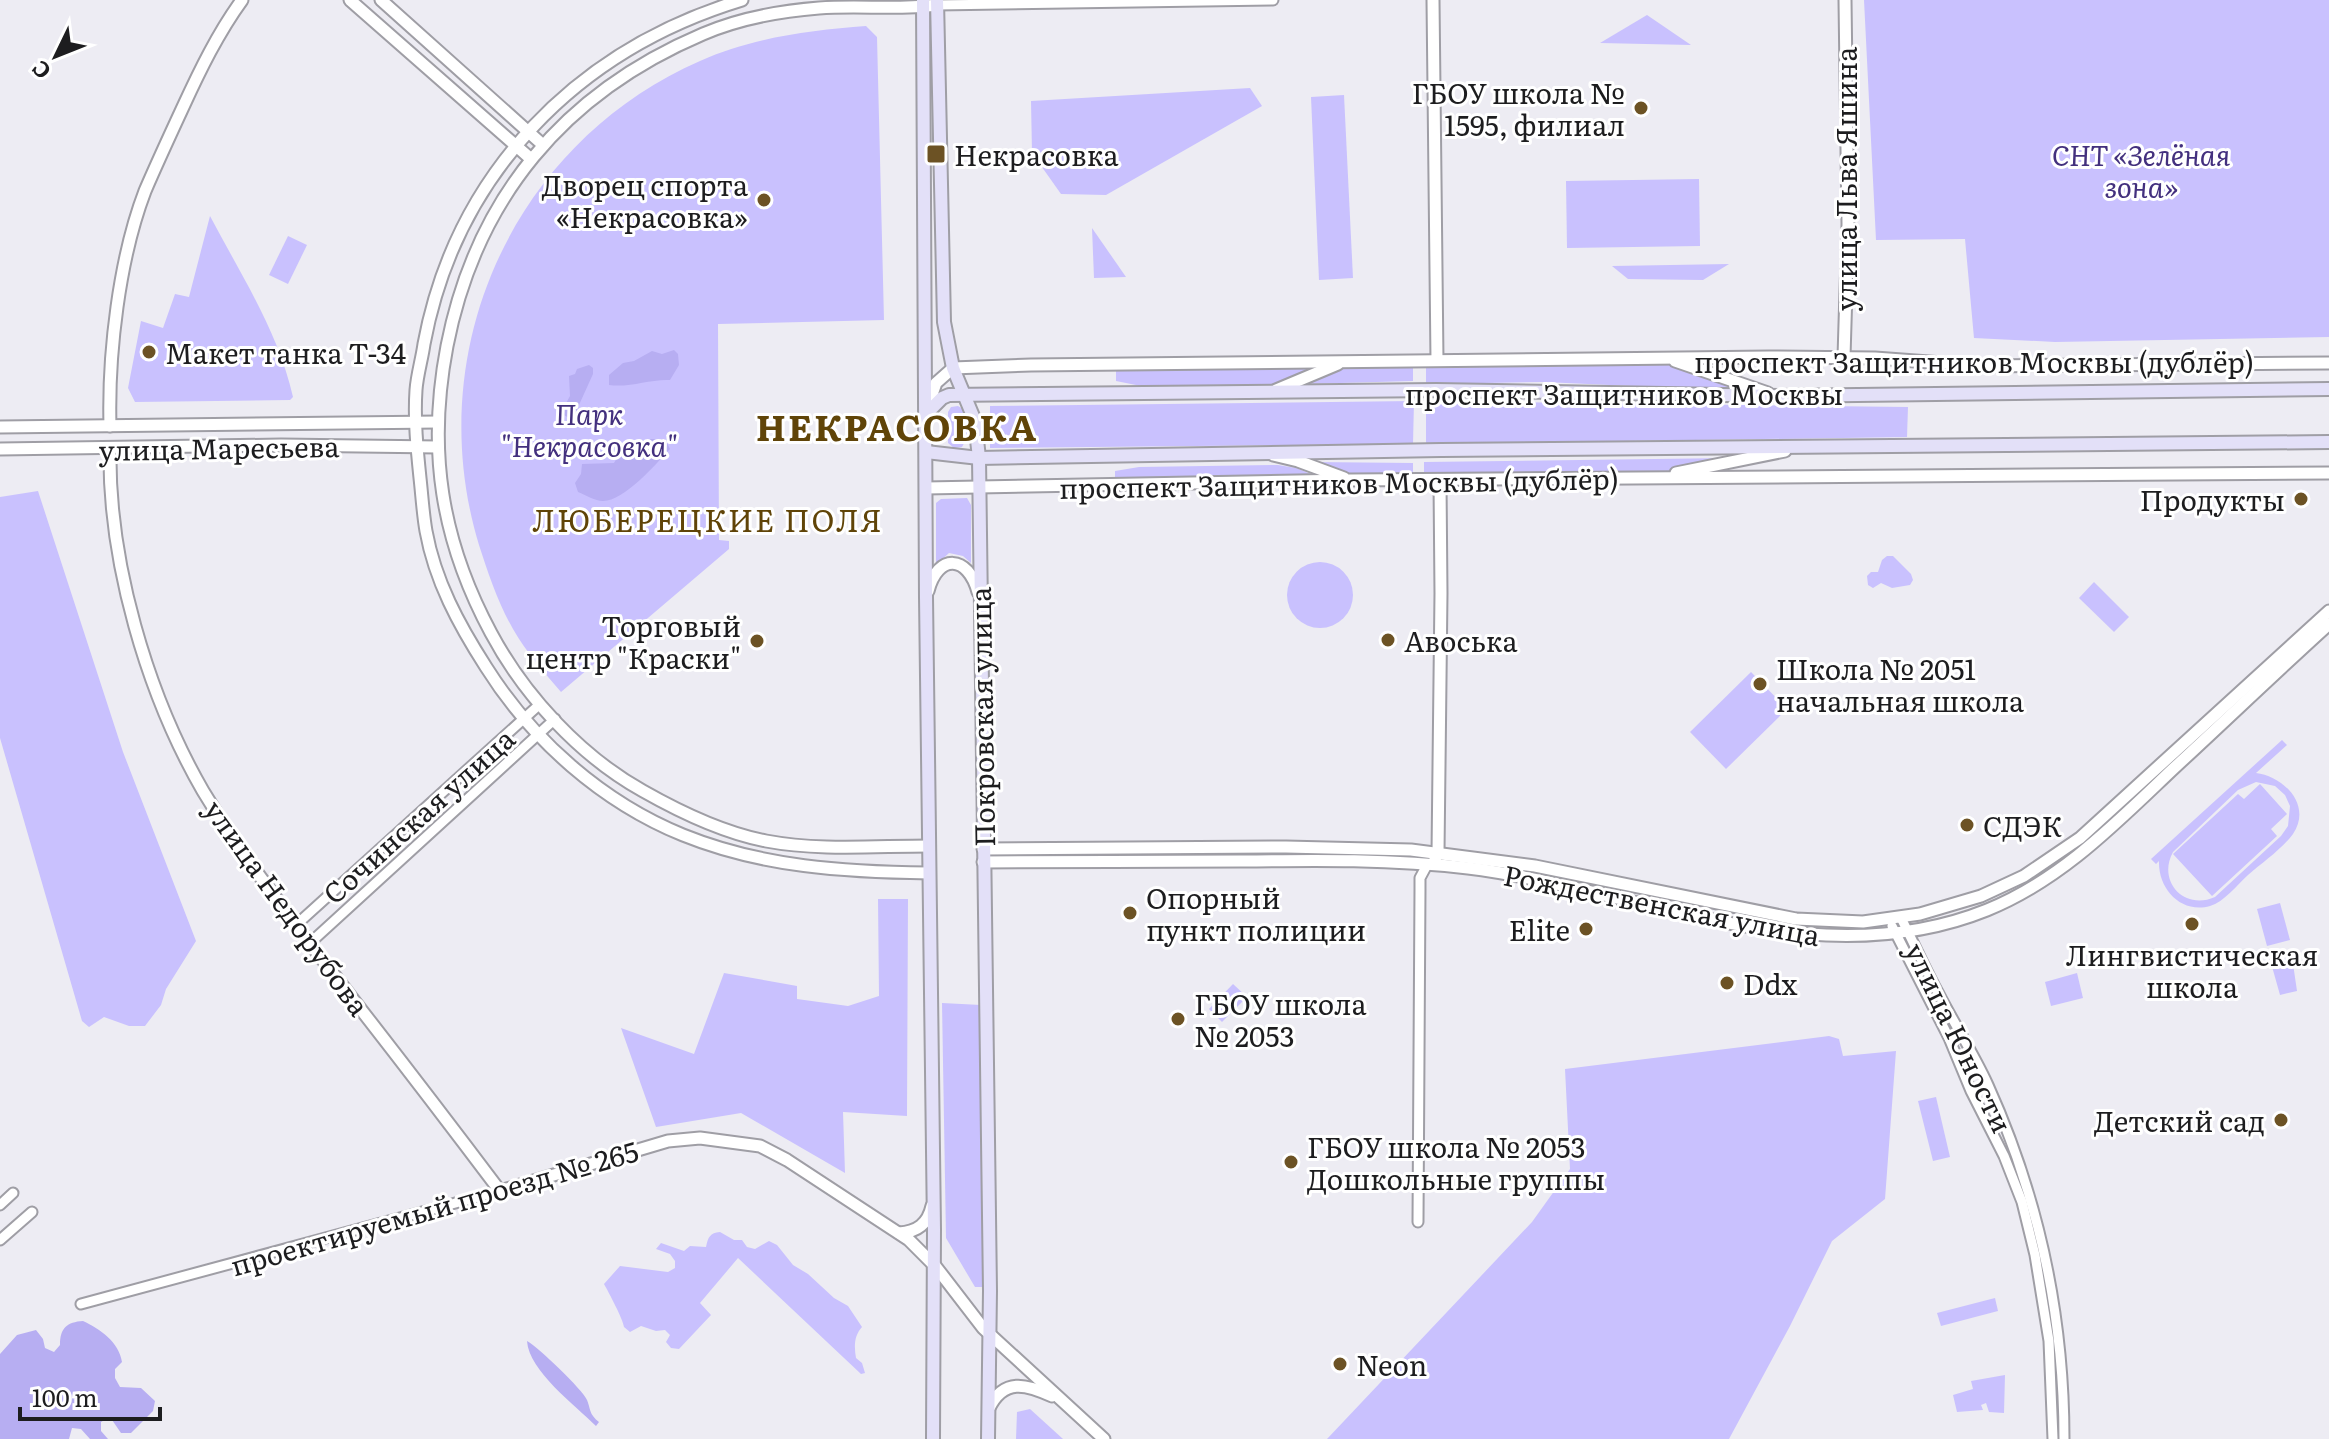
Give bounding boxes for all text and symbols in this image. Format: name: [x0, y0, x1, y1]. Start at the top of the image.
north arrow: [16, 16, 96, 96]
street label: улица Льва Яшина: [1824, 47, 1866, 311]
text: С: [23, 54, 58, 88]
place label: ГБОУ школа № 1595, филиал: [1412, 71, 1625, 145]
marker: ГБОУ школа № 1595, филиал: [1632, 99, 1650, 117]
place label: Некрасовка: [954, 133, 1119, 175]
park label: СНТ «Зелёная зона»: [2052, 133, 2231, 207]
marker: Некрасовка: [925, 143, 947, 165]
place label: Дворец спорта «Некрасовка»: [542, 163, 748, 237]
marker: Дворец спорта «Некрасовка»: [755, 191, 773, 209]
place label: Макет танка Т-34: [165, 331, 406, 373]
street label: проспект Защитников Москвы (дублёр): [1694, 340, 2254, 382]
marker: Макет танка Т-34: [140, 343, 158, 361]
street label: проспект Защитников Москвы: [1405, 372, 1843, 414]
park label: Парк "Некрасовка": [500, 392, 678, 466]
district label: НЕКРАСОВКА: [756, 399, 1038, 452]
street label: улица Маресьева: [98, 424, 340, 470]
street label: проспект Защитников Москвы (дублёр): [1059, 456, 1619, 508]
place label: Продукты: [2140, 478, 2285, 520]
marker: Продукты: [2292, 490, 2310, 508]
district label: ЛЮБЕРЕЦКИЕ ПОЛЯ: [532, 497, 884, 541]
street label: Покровская улица: [958, 587, 1004, 847]
place label: Торговый центр "Краски": [525, 604, 741, 678]
place label: Авоська: [1404, 619, 1518, 661]
marker: Авоська: [1379, 631, 1397, 649]
marker: Торговый центр "Краски": [748, 632, 766, 650]
place label: Школа № 2051 начальная школа: [1776, 647, 2024, 721]
marker: Школа № 2051 начальная школа: [1751, 675, 1769, 693]
street label: Сочинская улица: [313, 717, 523, 913]
street label: улица Недорубова: [195, 790, 381, 1024]
place label: СДЭК: [1983, 804, 2063, 846]
marker: СДЭК: [1958, 816, 1976, 834]
street label: Рождественская улица: [1500, 853, 1824, 955]
place label: Опорный пункт полиции: [1146, 876, 1366, 950]
marker: Опорный пункт полиции: [1121, 904, 1139, 922]
place label: Elite: [1509, 908, 1570, 950]
marker: Лингвистическая школа: [2183, 915, 2201, 933]
marker: Elite: [1577, 920, 1595, 938]
place label: Лингвистическая школа: [2066, 933, 2318, 1007]
street label: улица Юности: [1896, 935, 2024, 1139]
place label: Ddx: [1743, 962, 1798, 1004]
marker: Ddx: [1718, 974, 1736, 992]
place label: ГБОУ школа № 2053: [1194, 982, 1367, 1056]
marker: ГБОУ школа № 2053: [1169, 1010, 1187, 1028]
place label: Детский сад: [2094, 1099, 2265, 1141]
marker: Детский сад: [2272, 1111, 2290, 1129]
place label: ГБОУ школа № 2053 Дошкольные группы: [1307, 1125, 1605, 1199]
street label: проектируемый проезд № 265: [225, 1129, 643, 1285]
marker: ГБОУ школа № 2053 Дошкольные группы: [1282, 1153, 1300, 1171]
place label: Neon: [1356, 1343, 1427, 1385]
marker: Neon: [1331, 1355, 1349, 1373]
scale bar: [20, 1371, 160, 1421]
text: 100 m: [32, 1379, 98, 1414]

